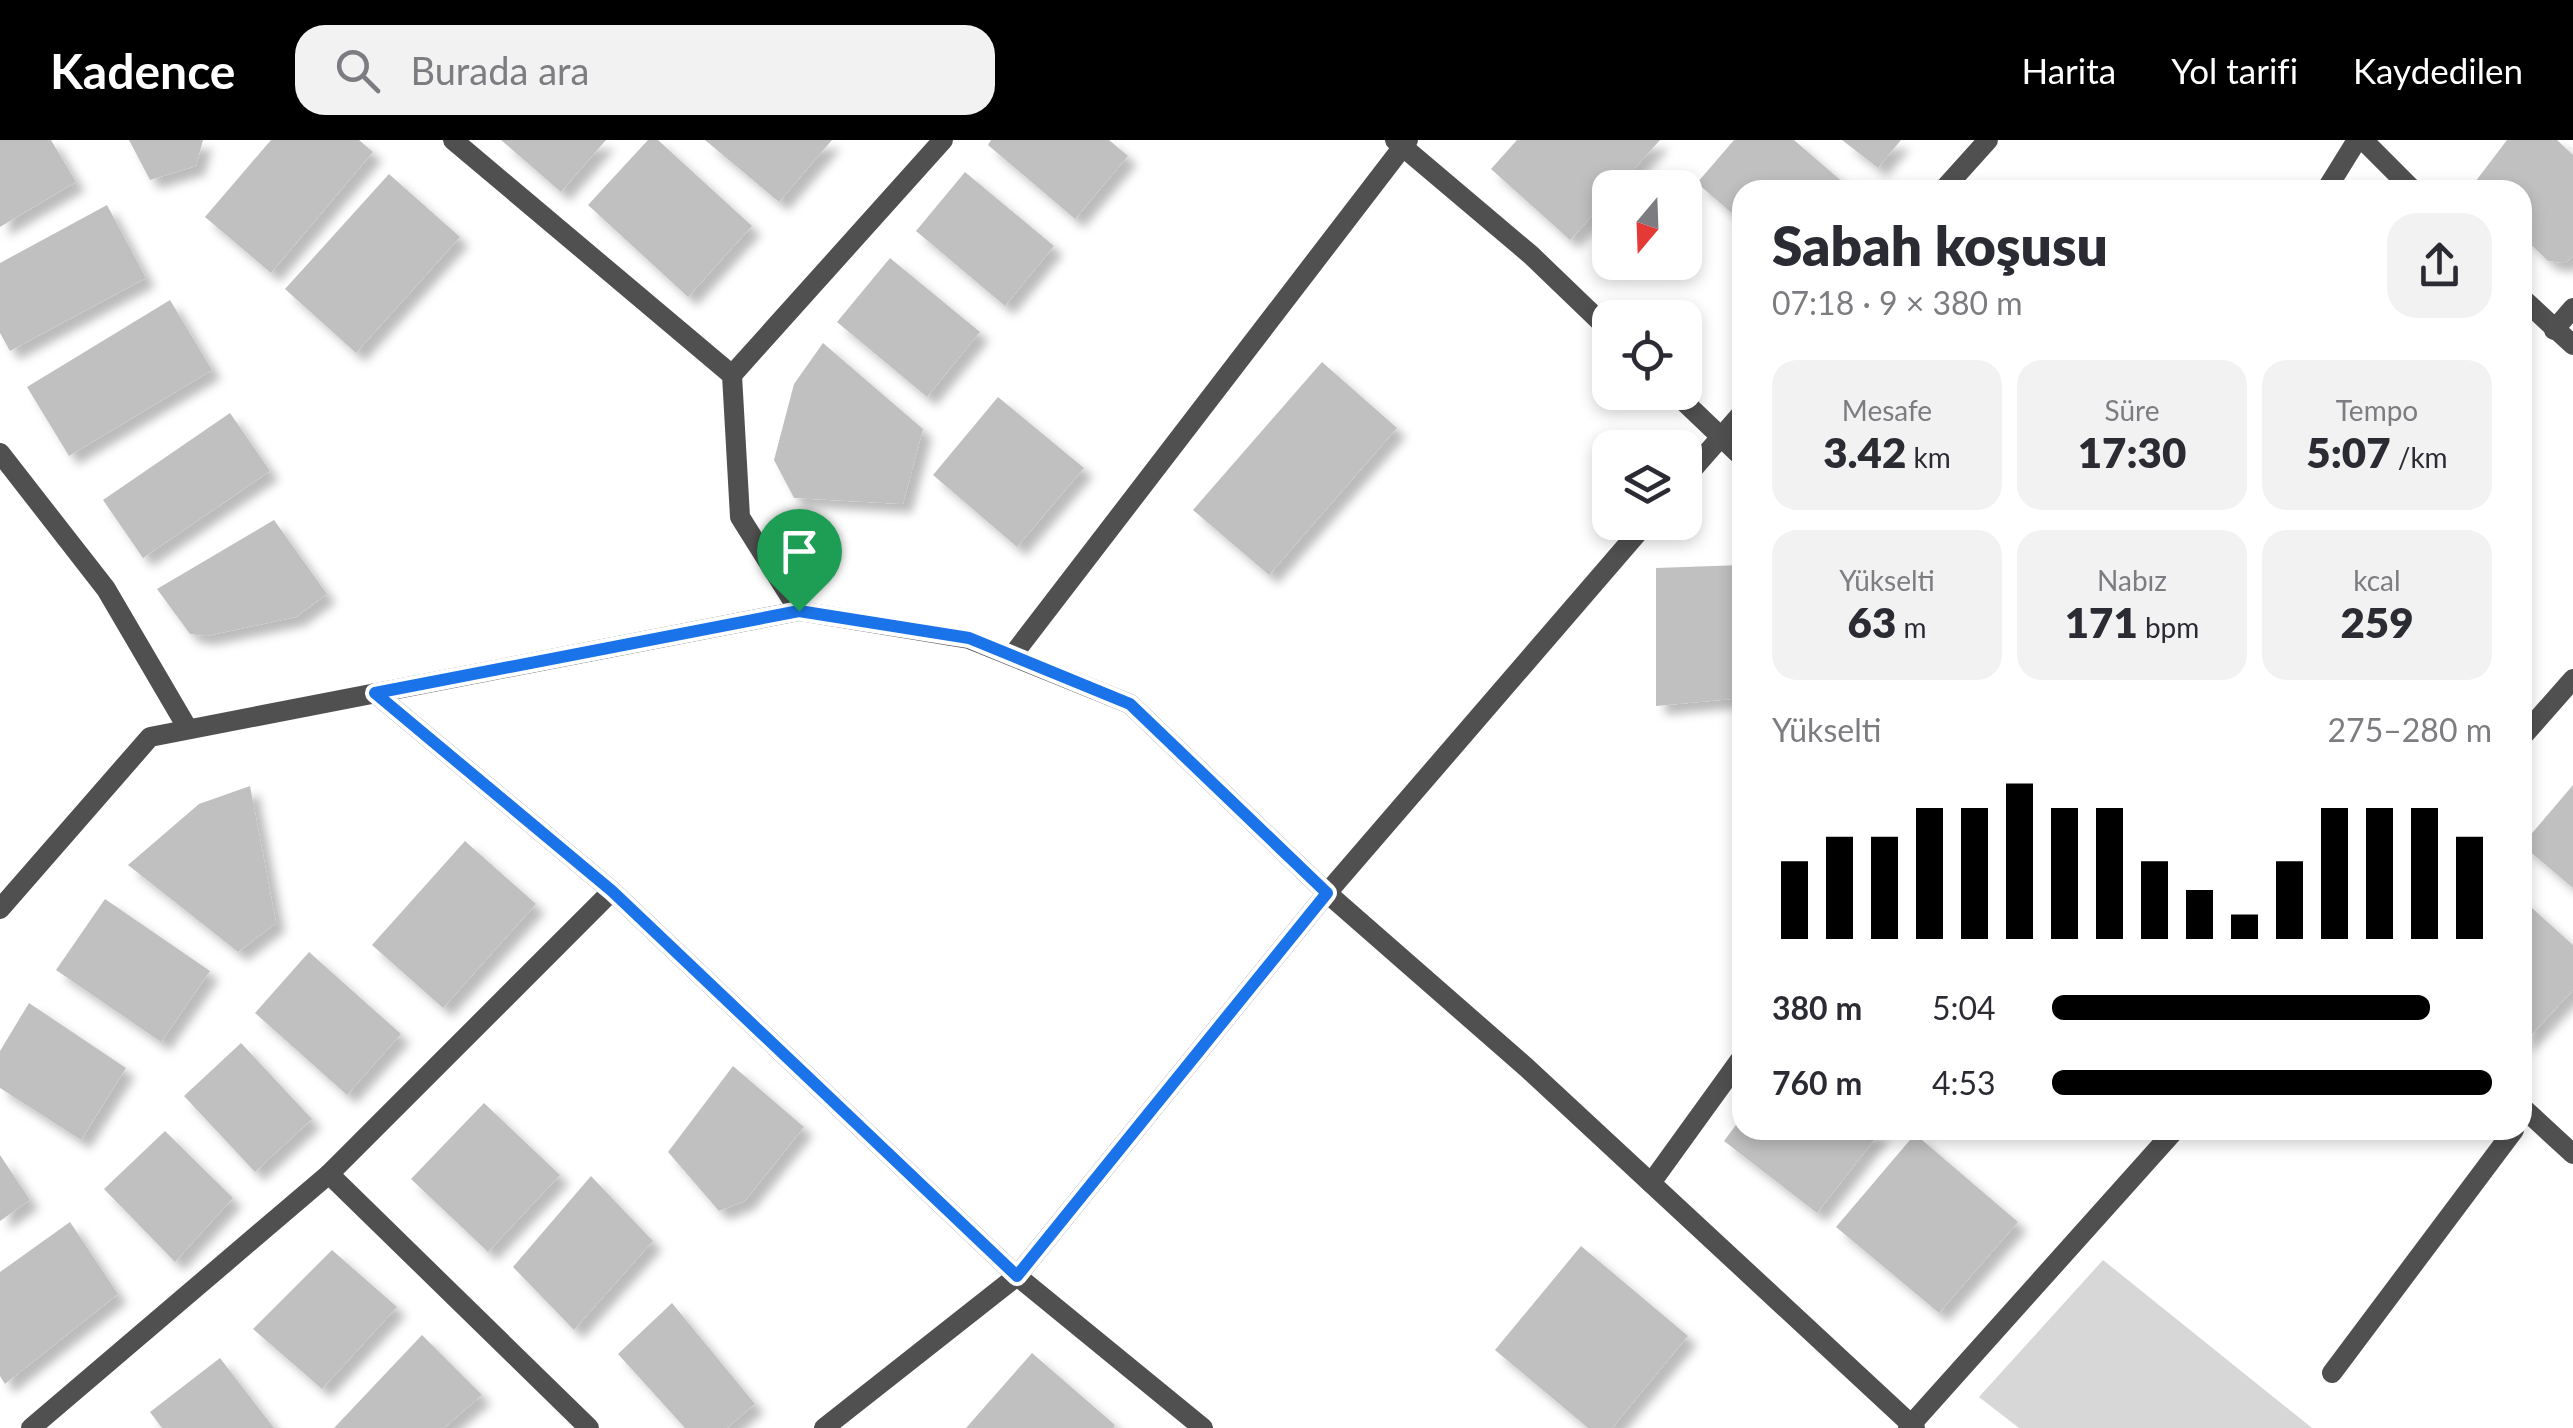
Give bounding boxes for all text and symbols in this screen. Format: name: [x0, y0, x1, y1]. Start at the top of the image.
search box: [295, 25, 995, 115]
text: Kadence: [50, 42, 235, 99]
icon: search: [330, 43, 385, 98]
text: Burada ara: [410, 47, 589, 93]
text: Harita: [2022, 49, 2116, 91]
text: Yol tarifi: [2171, 49, 2298, 91]
text: Kaydedilen: [2353, 49, 2523, 91]
north arrow: [1592, 170, 1702, 280]
map controls: [1592, 170, 1702, 540]
text: Sabah koşusu: [1772, 212, 2108, 278]
button: share: [2387, 213, 2492, 318]
text: 07:18 · 9 × 380 m: [1772, 283, 2023, 322]
button: locate: [1592, 300, 1702, 410]
text: Mesafe: [1842, 393, 1932, 427]
text: Süre: [2105, 393, 2159, 427]
text: Tempo: [2336, 393, 2418, 427]
text: 3.42: [1823, 427, 1906, 477]
text: 17:30: [2078, 427, 2186, 477]
text: 5:07: [2306, 427, 2391, 477]
button: layers: [1592, 430, 1702, 540]
text: km: [1906, 440, 1951, 474]
text: /km: [2391, 440, 2448, 474]
pin: [757, 509, 842, 612]
icon: arrive: [772, 524, 827, 579]
text: Yükselti: [1839, 563, 1935, 597]
text: Nabız: [2097, 563, 2167, 597]
text: kcal: [2353, 563, 2401, 597]
text: 63: [1848, 597, 1896, 647]
text: 171: [2065, 597, 2138, 647]
text: 259: [2340, 597, 2414, 647]
text: m: [1896, 610, 1926, 644]
text: bpm: [2138, 610, 2199, 644]
text: Yükselti: [1772, 710, 1881, 749]
text: 275–280 m: [2328, 710, 2492, 749]
text: 380 m: [1772, 988, 1862, 1027]
text: 5:04: [1932, 988, 1996, 1027]
text: 760 m: [1772, 1063, 1862, 1102]
text: 4:53: [1932, 1063, 1996, 1102]

